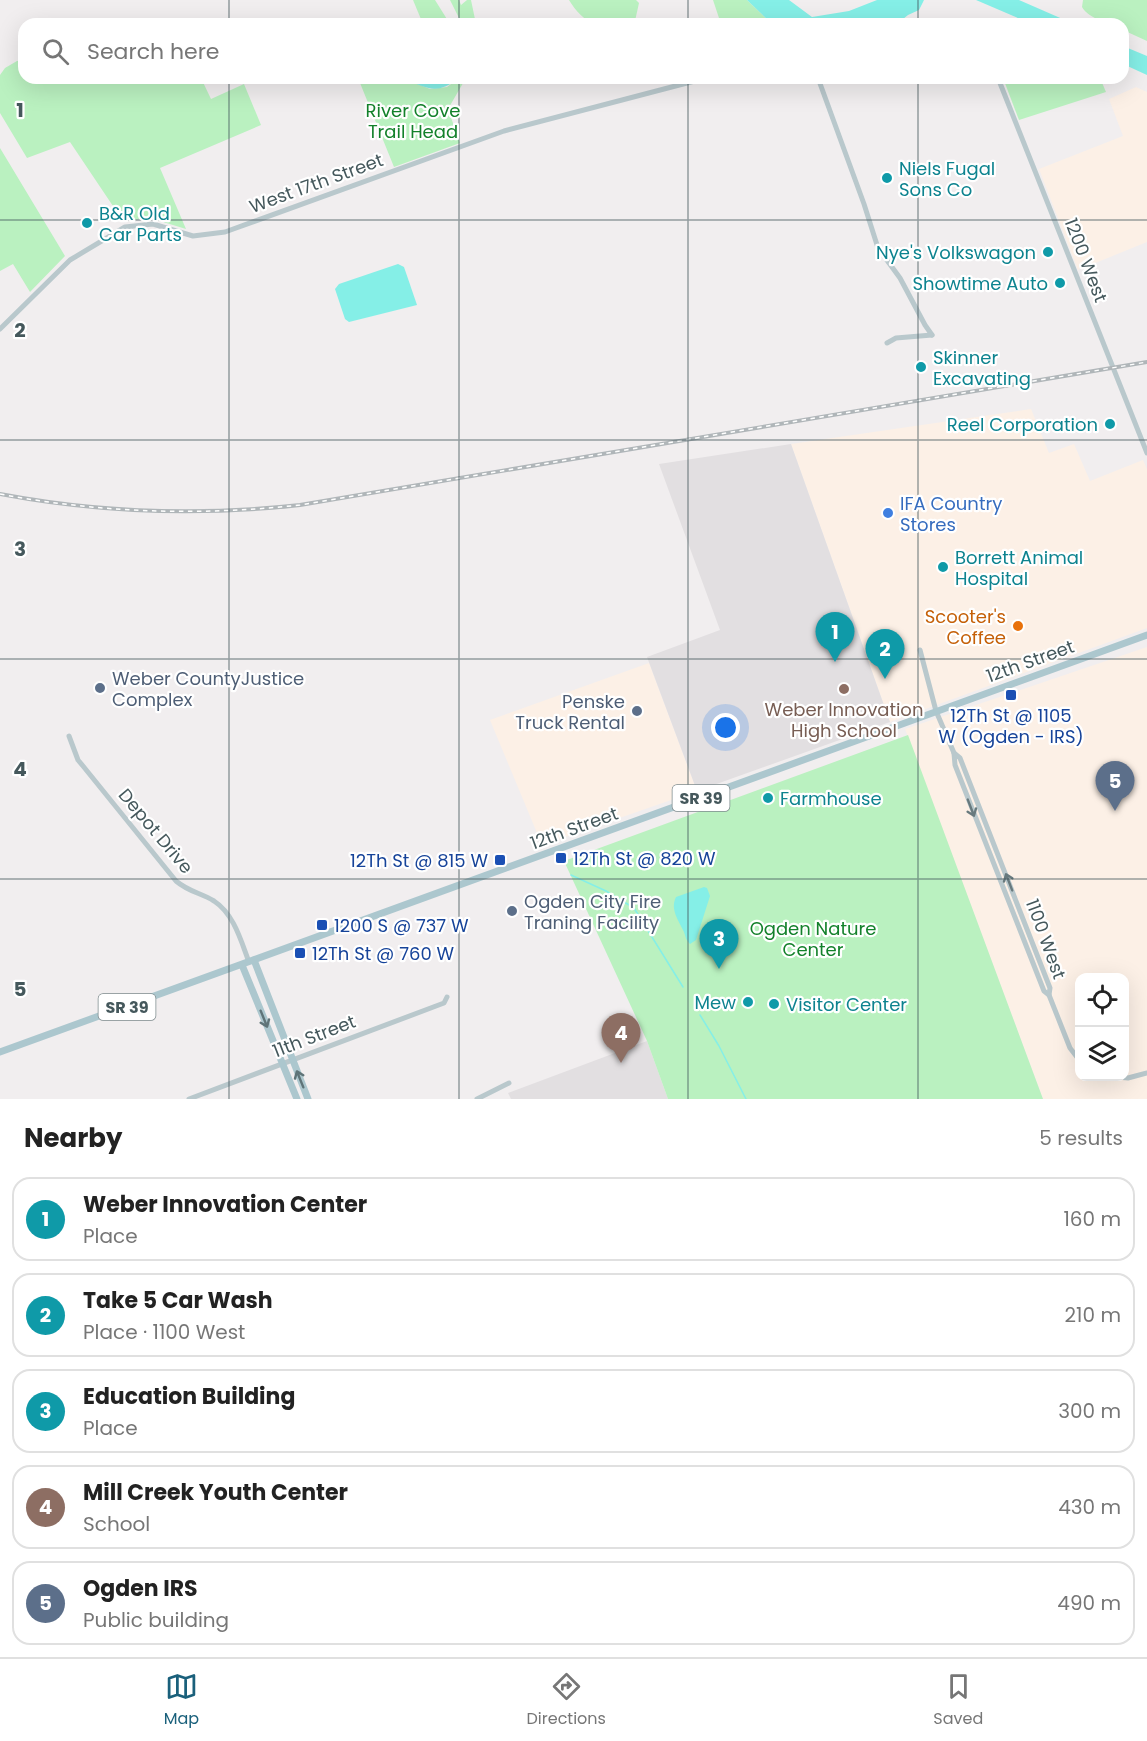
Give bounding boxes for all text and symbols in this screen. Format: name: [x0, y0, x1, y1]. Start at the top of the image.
search box: [18, 18, 1129, 84]
icon: search: [39, 35, 72, 68]
text: Search here: [87, 36, 220, 67]
text: 1: [16, 96, 24, 124]
park label: River Cove Trail Head: [366, 98, 460, 144]
street label: West 17th Street: [246, 147, 386, 219]
place label: Niels Fugal Sons Co: [899, 156, 995, 202]
marker: Niels Fugal Sons Co: [880, 171, 894, 185]
place label: B&R Old Car Parts: [99, 201, 182, 247]
street label: 1200 West: [1059, 214, 1113, 306]
marker: B&R Old Car Parts: [80, 216, 94, 230]
place label: Nye's Volkswagon: [876, 240, 1036, 265]
marker: Nye's Volkswagon: [1041, 245, 1055, 259]
place label: Showtime Auto: [912, 271, 1048, 296]
marker: Showtime Auto: [1053, 276, 1067, 290]
text: 2: [14, 316, 26, 344]
place label: Skinner Excavating: [933, 345, 1031, 391]
marker: Skinner Excavating: [914, 360, 928, 374]
place label: Reel Corporation: [947, 412, 1098, 437]
marker: Reel Corporation: [1103, 417, 1117, 431]
place label: IFA Country Stores: [900, 491, 1002, 537]
marker: IFA Country Stores: [881, 506, 895, 520]
text: 3: [14, 535, 26, 563]
place label: Borrett Animal Hospital: [955, 545, 1083, 591]
marker: Borrett Animal Hospital: [936, 560, 950, 574]
place label: Scooter's Coffee: [925, 604, 1006, 650]
pin: 1: [816, 612, 854, 662]
marker: Scooter's Coffee: [1011, 619, 1025, 633]
pin: 2: [866, 630, 904, 679]
street label: 12th Street: [983, 634, 1077, 688]
place label: Weber CountyJustice Complex: [112, 666, 304, 712]
marker: Weber CountyJustice Complex: [93, 681, 107, 695]
marker: Weber Innovation High School: [837, 682, 851, 696]
marker: 12Th St @ 1105 W (Ogden - IRS): [1004, 688, 1018, 702]
place label: Penske Truck Rental: [515, 689, 625, 735]
place label: Weber Innovation High School: [765, 697, 923, 743]
place label: 12Th St @ 1105 W (Ogden - IRS): [938, 703, 1084, 749]
marker: Penske Truck Rental: [630, 704, 644, 718]
your location: [711, 713, 740, 742]
text: 4: [13, 755, 27, 783]
pin: 5: [1096, 762, 1134, 811]
street label: Depot Drive: [113, 783, 199, 879]
road number: SR 39: [672, 785, 730, 811]
place label: Farmhouse: [780, 786, 882, 811]
marker: Farmhouse: [761, 791, 775, 805]
one-way arrow: [967, 798, 978, 816]
street label: 12th Street: [527, 801, 621, 855]
place label: 12Th St @ 820 W: [573, 846, 716, 871]
place label: 12Th St @ 815 W: [350, 848, 488, 873]
marker: 12Th St @ 820 W: [554, 851, 568, 865]
marker: 12Th St @ 815 W: [493, 853, 507, 867]
one-way arrow: [1002, 873, 1013, 891]
place label: Ogden City Fire Traning Facility: [524, 889, 661, 935]
street label: 1100 West: [1020, 895, 1072, 983]
marker: Ogden City Fire Traning Facility: [505, 904, 519, 918]
place label: 1200 S @ 737 W: [334, 913, 469, 938]
park label: Ogden Nature Center: [750, 916, 876, 962]
marker: 1200 S @ 737 W: [315, 918, 329, 932]
pin: 3: [700, 920, 738, 969]
place label: 12Th St @ 760 W: [312, 941, 455, 966]
marker: 12Th St @ 760 W: [293, 946, 307, 960]
map controls: [1075, 973, 1129, 1081]
button: locate: [1075, 973, 1129, 1027]
text: 5: [14, 975, 27, 1003]
place label: Mew: [695, 990, 736, 1015]
place label: Visitor Center: [786, 992, 907, 1017]
road number: SR 39: [98, 994, 156, 1020]
marker: Mew: [741, 995, 755, 1009]
marker: Visitor Center: [767, 997, 781, 1011]
one-way arrow: [259, 1009, 270, 1028]
street label: 11th Street: [269, 1009, 359, 1063]
pin: 4: [602, 1014, 640, 1063]
button: layers: [1075, 1027, 1129, 1081]
one-way arrow: [294, 1071, 305, 1089]
text: Nearby: [24, 1120, 122, 1156]
text: 5 results: [1039, 1124, 1123, 1152]
text: Weber Innovation Center: [83, 1189, 367, 1220]
text: 1: [42, 1205, 49, 1233]
text: 160 m: [1063, 1205, 1121, 1233]
text: Place: [83, 1222, 138, 1250]
text: Take 5 Car Wash: [83, 1285, 273, 1316]
text: 2: [40, 1301, 51, 1329]
text: 210 m: [1065, 1301, 1121, 1329]
text: Place · 1100 West: [83, 1318, 245, 1346]
text: Education Building: [83, 1381, 295, 1412]
text: 3: [39, 1397, 52, 1425]
text: 300 m: [1058, 1397, 1121, 1425]
text: Place: [83, 1414, 138, 1442]
text: Mill Creek Youth Center: [83, 1477, 348, 1508]
text: 4: [39, 1493, 52, 1521]
text: 430 m: [1058, 1493, 1121, 1521]
text: School: [83, 1510, 150, 1538]
text: Ogden IRS: [83, 1573, 198, 1604]
text: 5: [39, 1589, 52, 1617]
text: 490 m: [1057, 1589, 1121, 1617]
text: Public building: [83, 1606, 229, 1634]
tab: Map: [164, 1670, 199, 1731]
tab: Directions: [527, 1670, 606, 1731]
tab: Saved: [933, 1670, 983, 1731]

